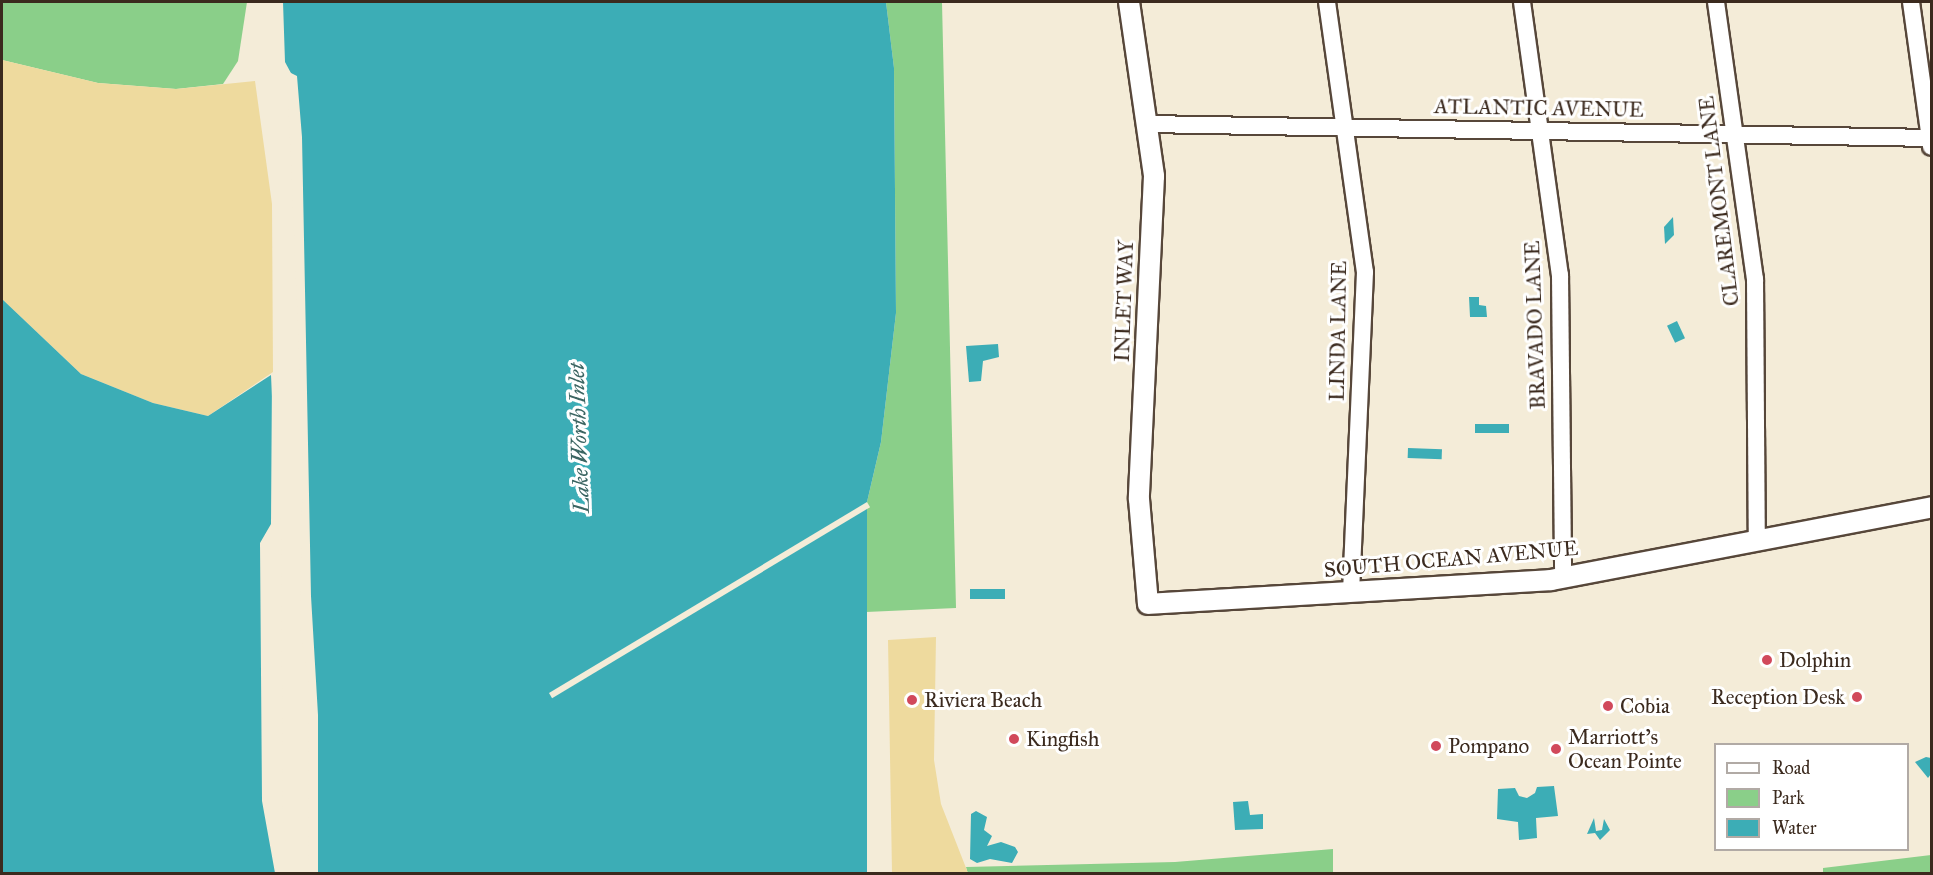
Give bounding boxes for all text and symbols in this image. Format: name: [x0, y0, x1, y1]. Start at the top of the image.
street label: ATLANTIC AVENUE: [1434, 94, 1644, 122]
street label: CLAREMONT LANE: [1694, 95, 1744, 307]
street label: INLET WAY: [1109, 239, 1139, 363]
street label: BRAVADO LANE: [1519, 240, 1551, 410]
street label: LINDA LANE: [1324, 261, 1352, 401]
water label: Lake Worth Inlet: [563, 363, 595, 513]
street label: SOUTH OCEAN AVENUE: [1323, 535, 1579, 583]
place label: Dolphin: [1779, 647, 1851, 673]
marker: Dolphin: [1760, 653, 1774, 667]
place label: Reception Desk: [1711, 684, 1845, 710]
place label: Riviera Beach: [924, 687, 1042, 713]
marker: Reception Desk: [1850, 690, 1864, 704]
marker: Riviera Beach: [905, 693, 919, 707]
place label: Cobia: [1620, 693, 1670, 719]
marker: Cobia: [1601, 699, 1615, 713]
place label: Marriott’s Ocean Pointe: [1568, 724, 1682, 774]
place label: Kingfish: [1026, 726, 1099, 752]
marker: Kingfish: [1007, 732, 1021, 746]
place label: Pompano: [1448, 733, 1529, 759]
marker: Pompano: [1429, 739, 1443, 753]
marker: Marriott’s Ocean Pointe: [1549, 742, 1563, 756]
legend: [1714, 743, 1909, 851]
text: Road: [1772, 757, 1810, 779]
text: Park: [1772, 787, 1805, 809]
text: Water: [1772, 817, 1816, 839]

